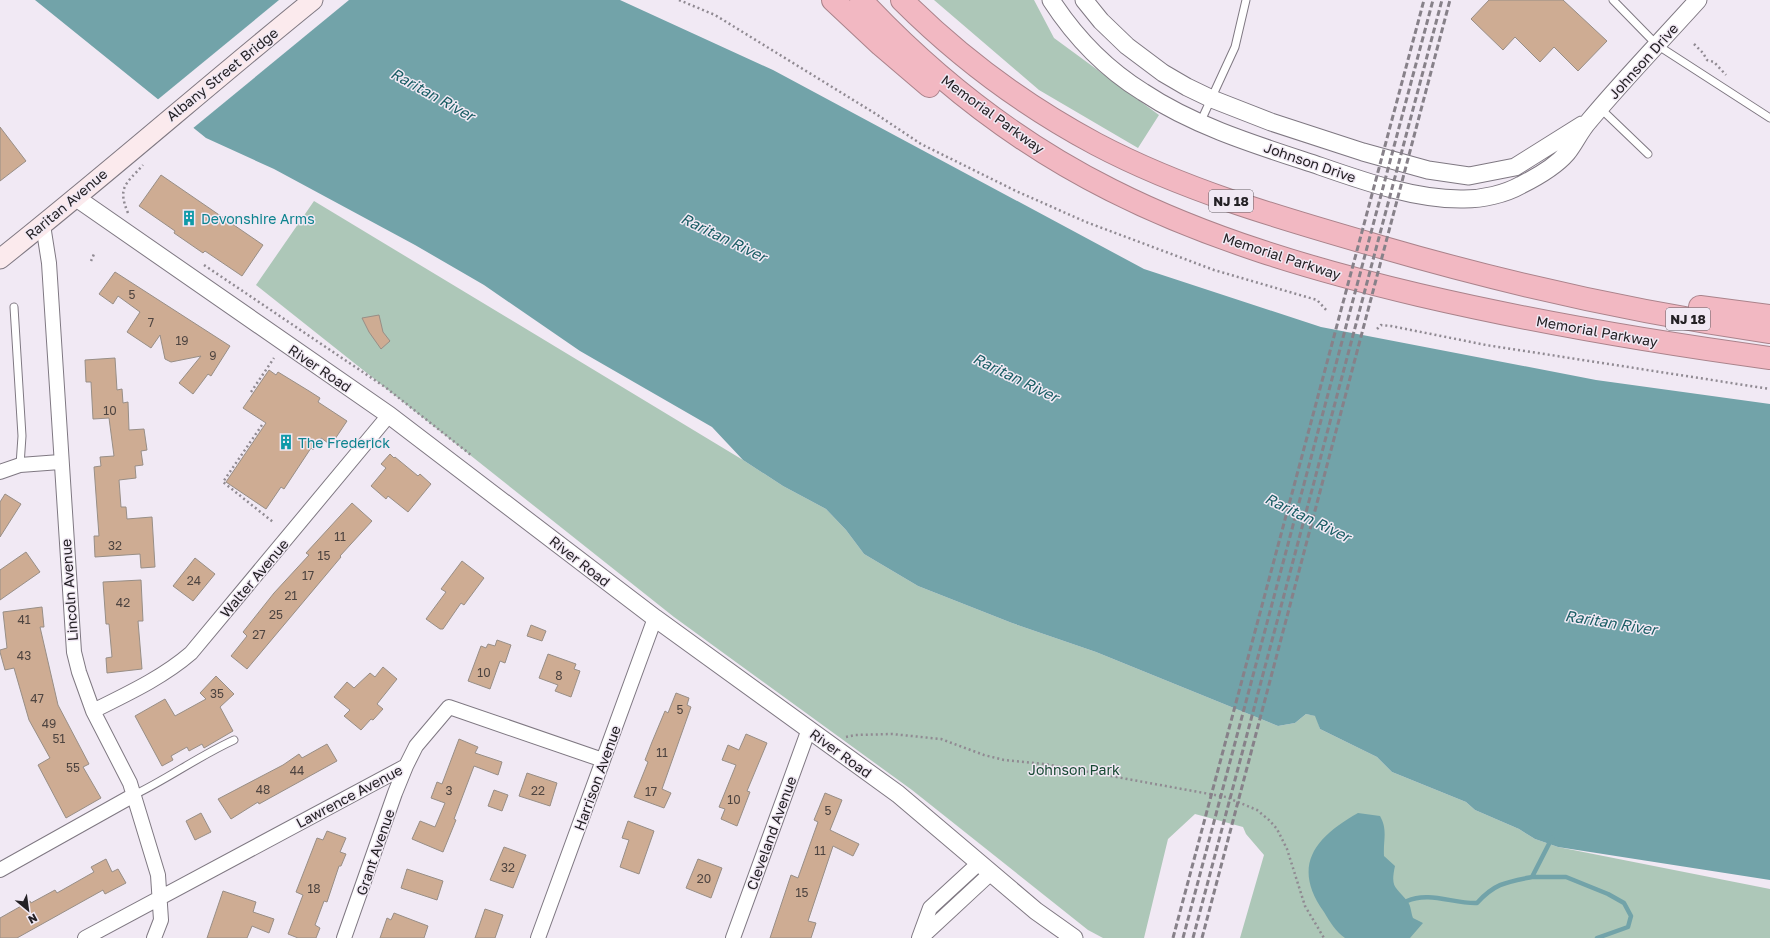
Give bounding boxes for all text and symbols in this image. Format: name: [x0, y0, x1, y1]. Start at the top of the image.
street label: Johnson Drive: [1605, 20, 1681, 102]
street label: Albany Street Bridge: [163, 24, 281, 124]
water label: Raritan River: [388, 64, 480, 125]
street label: Memorial Parkway: [938, 71, 1048, 157]
street label: Johnson Drive: [1262, 138, 1358, 186]
street label: Raritan Avenue: [22, 165, 110, 243]
road number: NJ 18: [1209, 190, 1253, 212]
building icon: Devonshire Arms: [180, 209, 198, 227]
water label: Raritan River: [678, 209, 772, 266]
place label: Devonshire Arms: [201, 210, 315, 227]
street label: Memorial Parkway: [1221, 229, 1343, 283]
house number: 5: [129, 287, 136, 302]
road number: NJ 18: [1666, 308, 1710, 330]
street label: Memorial Parkway: [1535, 312, 1659, 350]
house number: 7: [148, 315, 154, 330]
house number: 19: [175, 333, 189, 348]
street label: River Road: [285, 341, 355, 395]
house number: 9: [209, 348, 217, 363]
water label: Raritan River: [970, 349, 1064, 406]
house number: 10: [103, 403, 117, 418]
building icon: The Frederick: [277, 433, 295, 451]
place label: The Frederick: [298, 434, 390, 451]
water label: Raritan River: [1262, 489, 1356, 546]
house number: 11: [334, 529, 346, 544]
street label: River Road: [546, 532, 614, 590]
street label: Walter Avenue: [216, 535, 292, 621]
street label: Lincoln Avenue: [57, 538, 81, 642]
house number: 32: [108, 538, 122, 553]
house number: 15: [318, 548, 330, 563]
house number: 17: [302, 568, 314, 583]
house number: 24: [187, 573, 201, 588]
house number: 21: [285, 588, 298, 603]
house number: 42: [116, 595, 130, 610]
water label: Raritan River: [1564, 606, 1660, 638]
house number: 25: [269, 607, 283, 622]
house number: 41: [17, 612, 31, 627]
house number: 27: [252, 627, 266, 642]
house number: 43: [17, 648, 31, 663]
house number: 10: [477, 665, 491, 680]
house number: 8: [555, 668, 563, 683]
house number: 35: [210, 686, 224, 701]
house number: 47: [30, 691, 44, 706]
house number: 5: [677, 702, 684, 717]
house number: 49: [42, 716, 56, 731]
street label: Harrison Avenue: [570, 723, 624, 833]
street label: River Road: [807, 725, 875, 781]
house number: 51: [53, 731, 66, 746]
house number: 11: [656, 745, 668, 760]
house number: 55: [66, 760, 80, 775]
street label: Lawrence Avenue: [293, 761, 405, 831]
park label: Johnson Park: [1028, 761, 1120, 778]
house number: 44: [290, 763, 304, 778]
street label: Cleveland Avenue: [743, 774, 799, 892]
house number: 48: [256, 782, 270, 797]
house number: 3: [445, 783, 453, 798]
house number: 22: [531, 783, 545, 798]
house number: 17: [645, 784, 657, 799]
house number: 10: [727, 792, 741, 807]
house number: 5: [825, 803, 832, 818]
street label: Grant Avenue: [352, 807, 398, 897]
house number: 11: [814, 843, 826, 858]
house number: 32: [501, 860, 515, 875]
house number: 20: [697, 871, 711, 886]
house number: 18: [307, 881, 321, 896]
house number: 15: [796, 885, 808, 900]
north arrow: [8, 890, 48, 930]
text: N: [26, 911, 40, 927]

